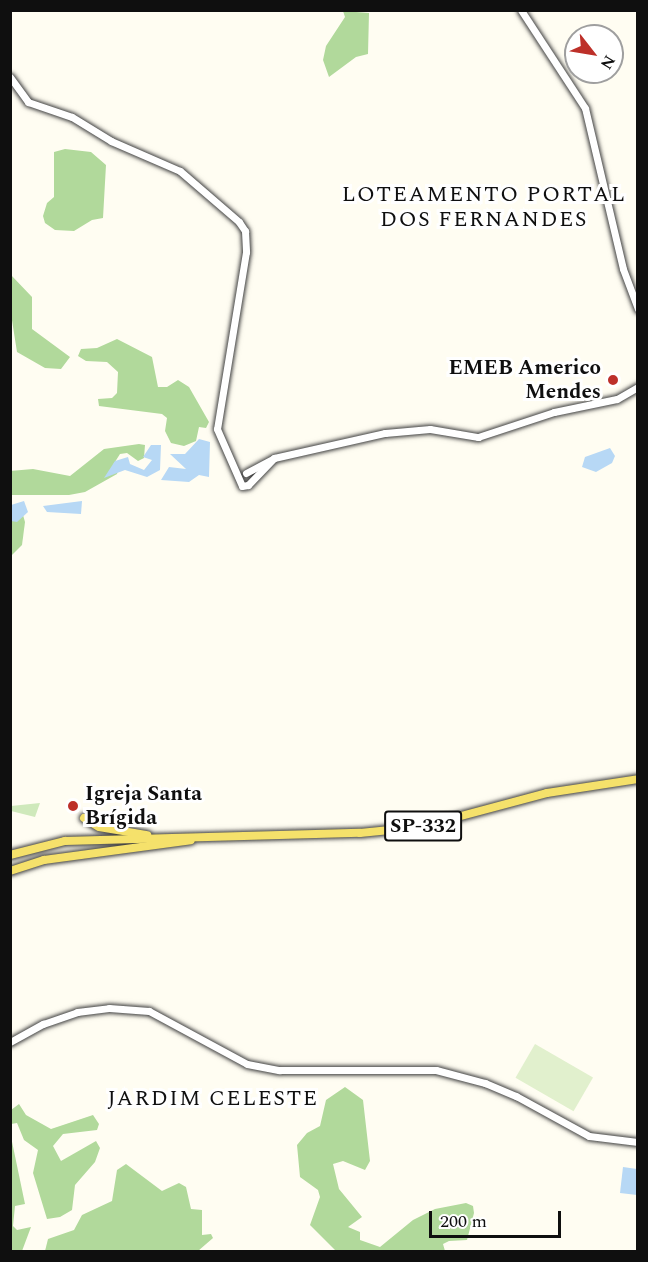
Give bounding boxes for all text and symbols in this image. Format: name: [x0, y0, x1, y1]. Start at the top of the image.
north arrow: [564, 24, 624, 84]
text: N: [594, 50, 621, 74]
district label: LOTEAMENTO PORTAL DOS FERNANDES: [342, 181, 626, 232]
place label: EMEB Americo Mendes: [448, 355, 601, 405]
marker: EMEB Americo Mendes: [606, 373, 620, 387]
place label: Igreja Santa Brígida: [85, 781, 202, 831]
marker: Igreja Santa Brígida: [66, 799, 80, 813]
road number: SP-332: [384, 809, 462, 843]
district label: JARDIM CELESTE: [107, 1086, 319, 1112]
scale bar: [432, 1199, 564, 1237]
text: 200 m: [440, 1208, 487, 1235]

